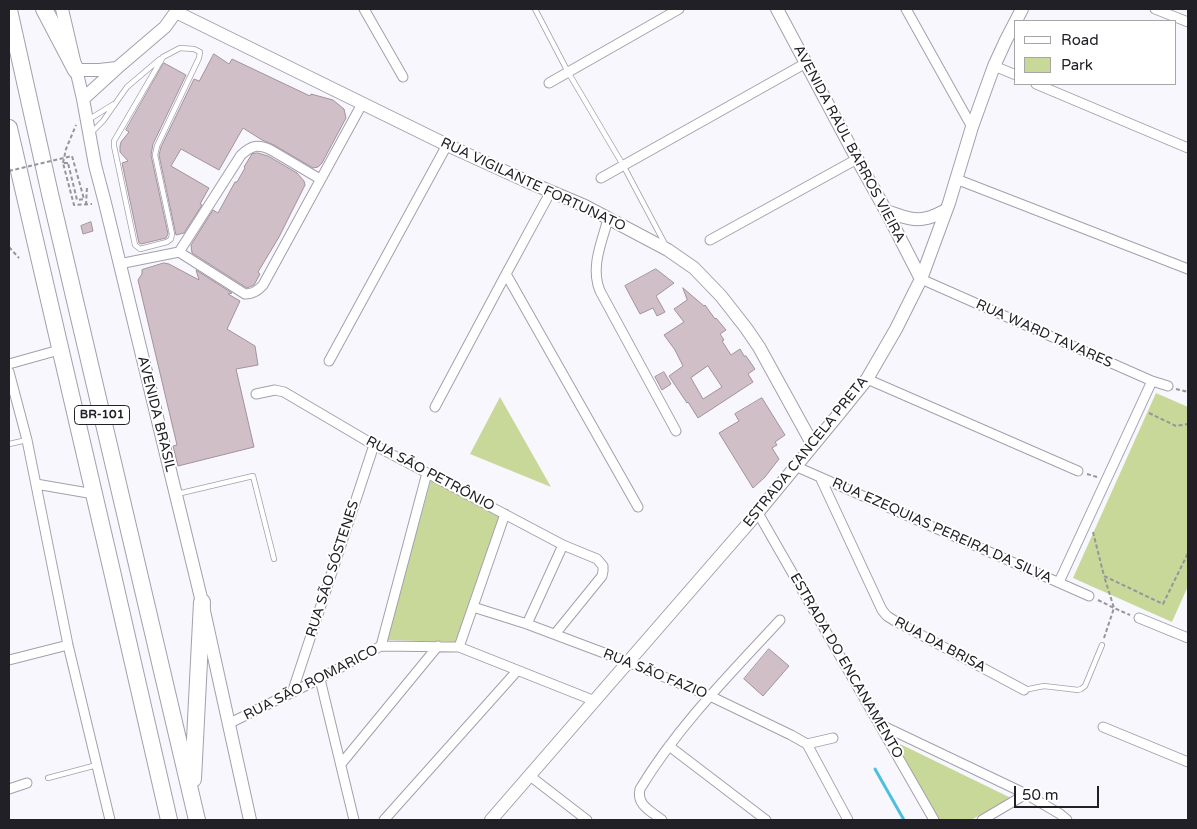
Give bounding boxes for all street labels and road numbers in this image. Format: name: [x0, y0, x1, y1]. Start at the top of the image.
street label: AVENIDA RAUL BARROS VIEIRA: [790, 42, 908, 246]
street label: RUA VIGILANTE FORTUNATO: [438, 135, 628, 235]
street label: RUA WARD TAVARES: [973, 296, 1115, 372]
street label: AVENIDA BRASIL: [133, 354, 179, 474]
street label: ESTRADA CANCELA PRETA: [740, 373, 872, 531]
road number: BR-101: [74, 406, 130, 424]
street label: RUA SÃO PETRÔNIO: [363, 433, 497, 515]
street label: RUA EZEQUIAS PEREIRA DA SILVA: [829, 475, 1055, 587]
street label: RUA SÃO SÓSTENES: [303, 499, 363, 639]
street label: ESTRADA DO ENCANAMENTO: [786, 570, 906, 762]
street label: RUA DA BRISA: [891, 614, 989, 676]
street label: RUA SÃO ROMARICO: [241, 642, 381, 724]
street label: RUA SÃO FAZIO: [600, 645, 710, 703]

